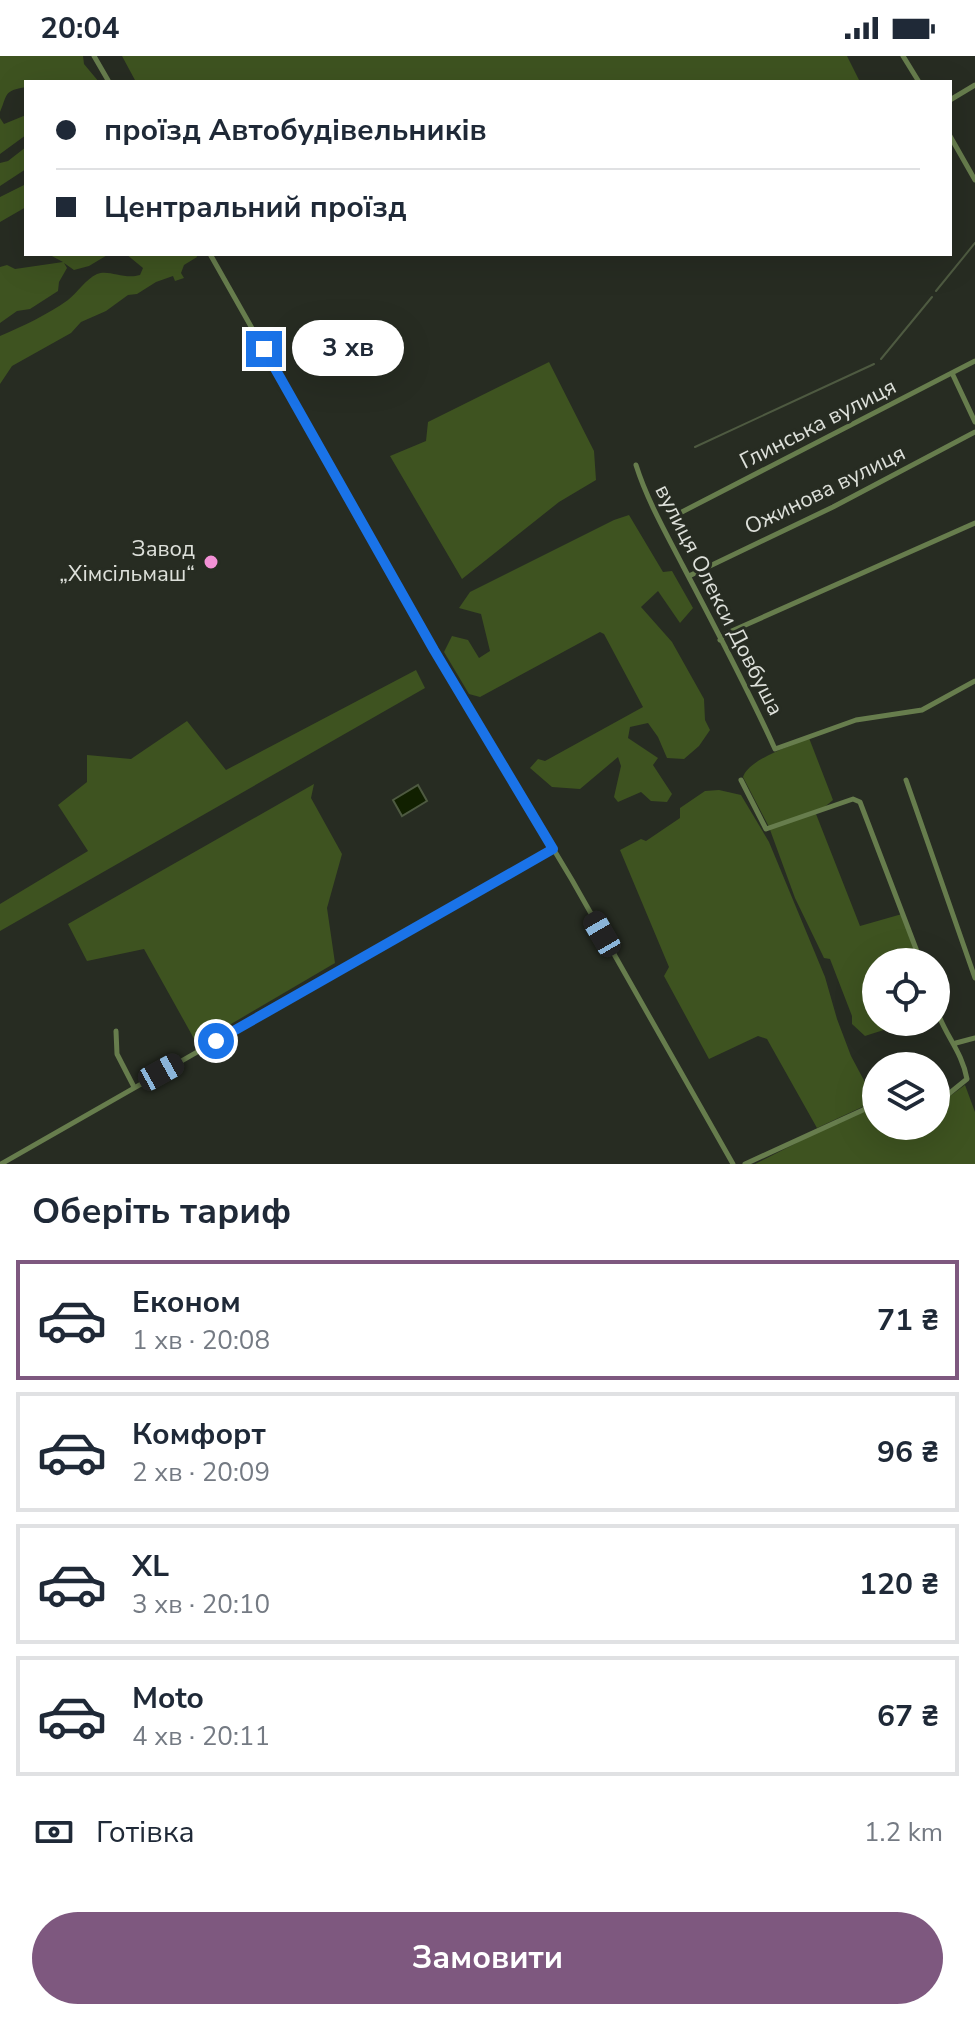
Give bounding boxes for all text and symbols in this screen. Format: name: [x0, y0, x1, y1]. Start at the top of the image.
text: 20:04: [40, 8, 119, 49]
text: проїзд Автобудівельників: [104, 110, 487, 151]
text: Центральний проїзд: [104, 187, 407, 228]
callout: 3 хв: [292, 321, 404, 377]
text: 3 хв: [322, 330, 374, 365]
route end: [246, 331, 282, 367]
street label: Глинська вулиця: [735, 372, 901, 476]
street label: Ожинова вулиця: [740, 438, 910, 542]
street label: вулиця Олекси Довбуша: [648, 479, 790, 721]
place label: Завод „Хімсільмаш“: [59, 534, 195, 589]
marker: Завод „Хімсільмаш“: [202, 553, 220, 571]
car: [580, 907, 624, 961]
map controls: [862, 948, 950, 1140]
button: locate: [862, 948, 950, 1036]
route start: [198, 1023, 234, 1059]
car: [134, 1050, 188, 1094]
button: layers: [862, 1052, 950, 1140]
text: Оберіть тариф: [32, 1187, 291, 1236]
text: Економ: [132, 1282, 241, 1323]
icon: car: [36, 1284, 108, 1356]
text: 71 ₴: [877, 1300, 939, 1341]
text: 1 хв · 20:08: [132, 1323, 270, 1358]
text: Комфорт: [132, 1414, 266, 1455]
icon: car: [36, 1416, 108, 1488]
text: 96 ₴: [877, 1432, 939, 1473]
text: 2 хв · 20:09: [132, 1455, 270, 1490]
text: XL: [132, 1546, 169, 1587]
icon: car: [36, 1548, 108, 1620]
text: 120 ₴: [859, 1564, 939, 1605]
text: 3 хв · 20:10: [132, 1587, 270, 1622]
text: Moto: [132, 1678, 204, 1719]
icon: car: [36, 1680, 108, 1752]
text: 67 ₴: [877, 1696, 939, 1737]
text: 4 хв · 20:11: [132, 1719, 270, 1754]
icon: cash: [32, 1810, 76, 1854]
text: Готівка: [96, 1812, 195, 1853]
text: 1.2 km: [864, 1815, 943, 1850]
button: Замовити: [32, 1912, 943, 2004]

